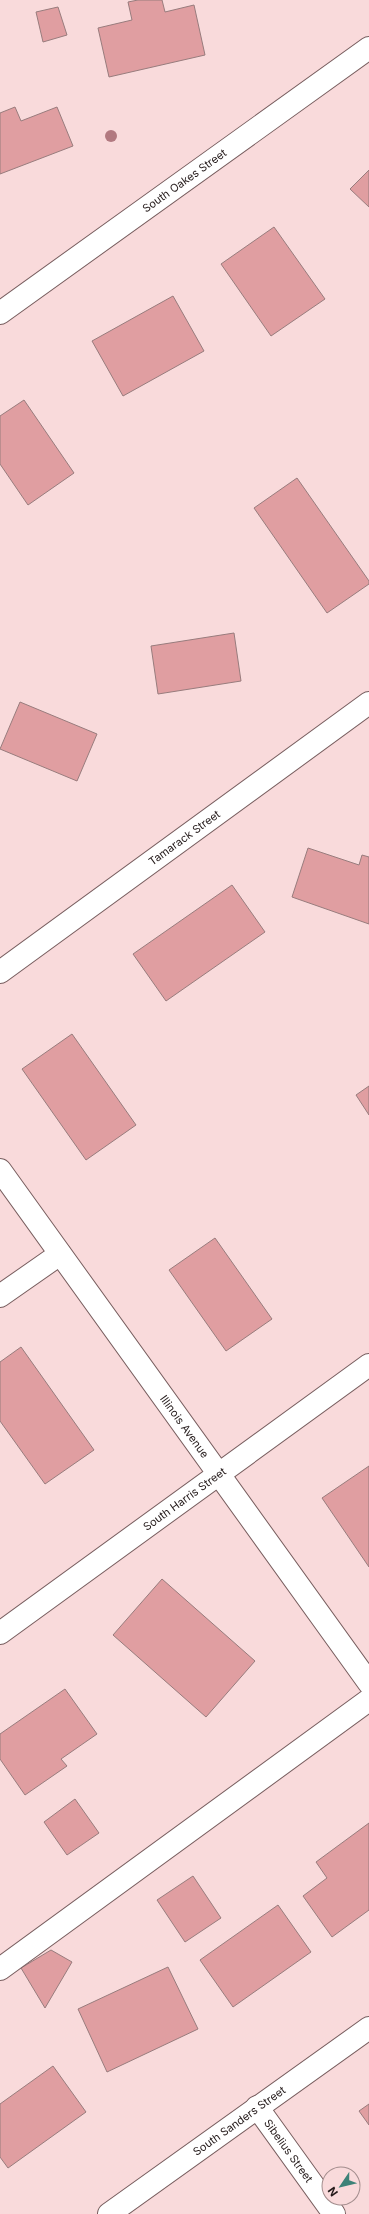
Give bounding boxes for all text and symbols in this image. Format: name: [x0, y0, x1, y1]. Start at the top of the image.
street label: South Oakes Street: [140, 145, 229, 216]
street label: Tamarack Street: [146, 807, 223, 868]
street label: Illinois Avenue: [157, 1392, 212, 1461]
street label: South Harris Street: [140, 1464, 229, 1534]
street label: South Sanders Street: [190, 2083, 288, 2159]
street label: Sibelius Street: [261, 2116, 316, 2186]
north arrow: [321, 2166, 361, 2206]
text: N: [325, 2184, 341, 2199]

